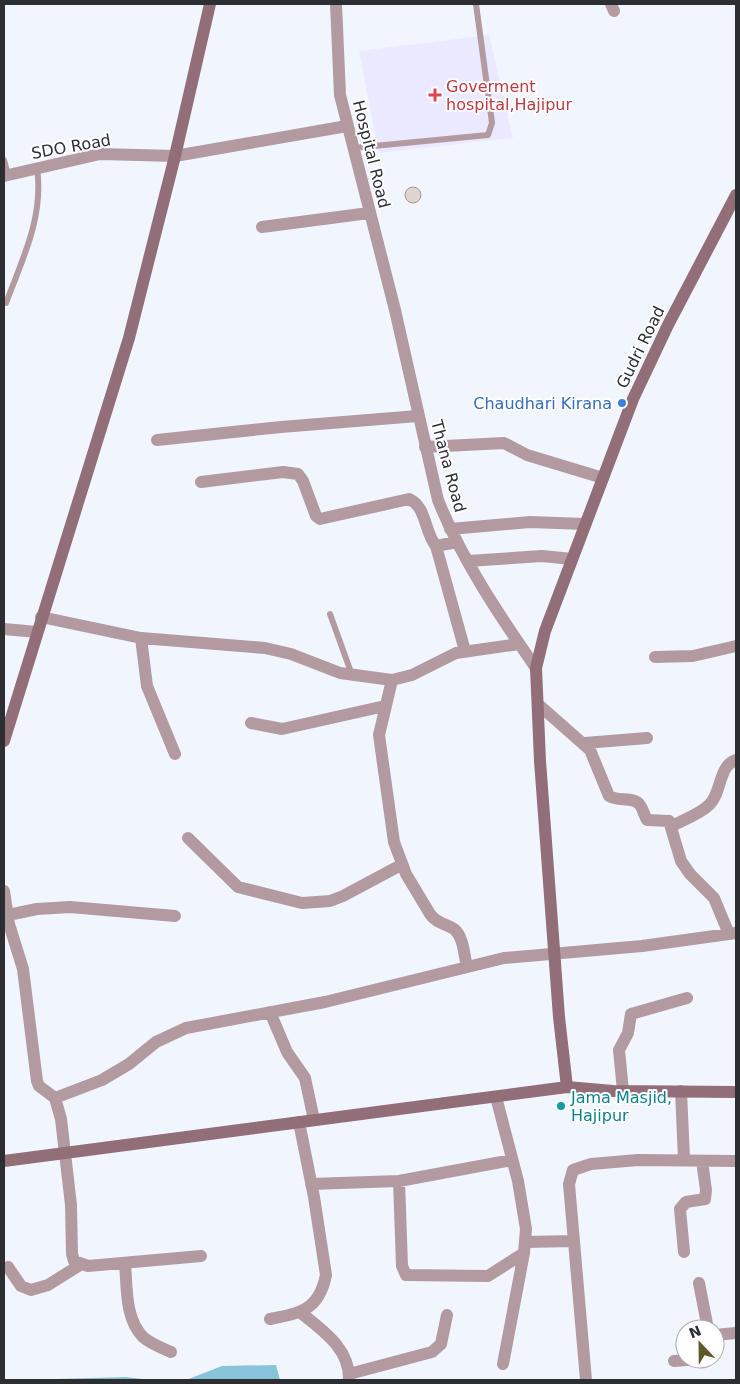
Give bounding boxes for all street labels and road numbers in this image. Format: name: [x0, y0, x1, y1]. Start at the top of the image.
street label: Hospital Road: [349, 98, 394, 210]
street label: SDO Road: [30, 130, 112, 163]
street label: Gudri Road: [612, 303, 668, 391]
street label: Thana Road: [427, 417, 470, 514]

